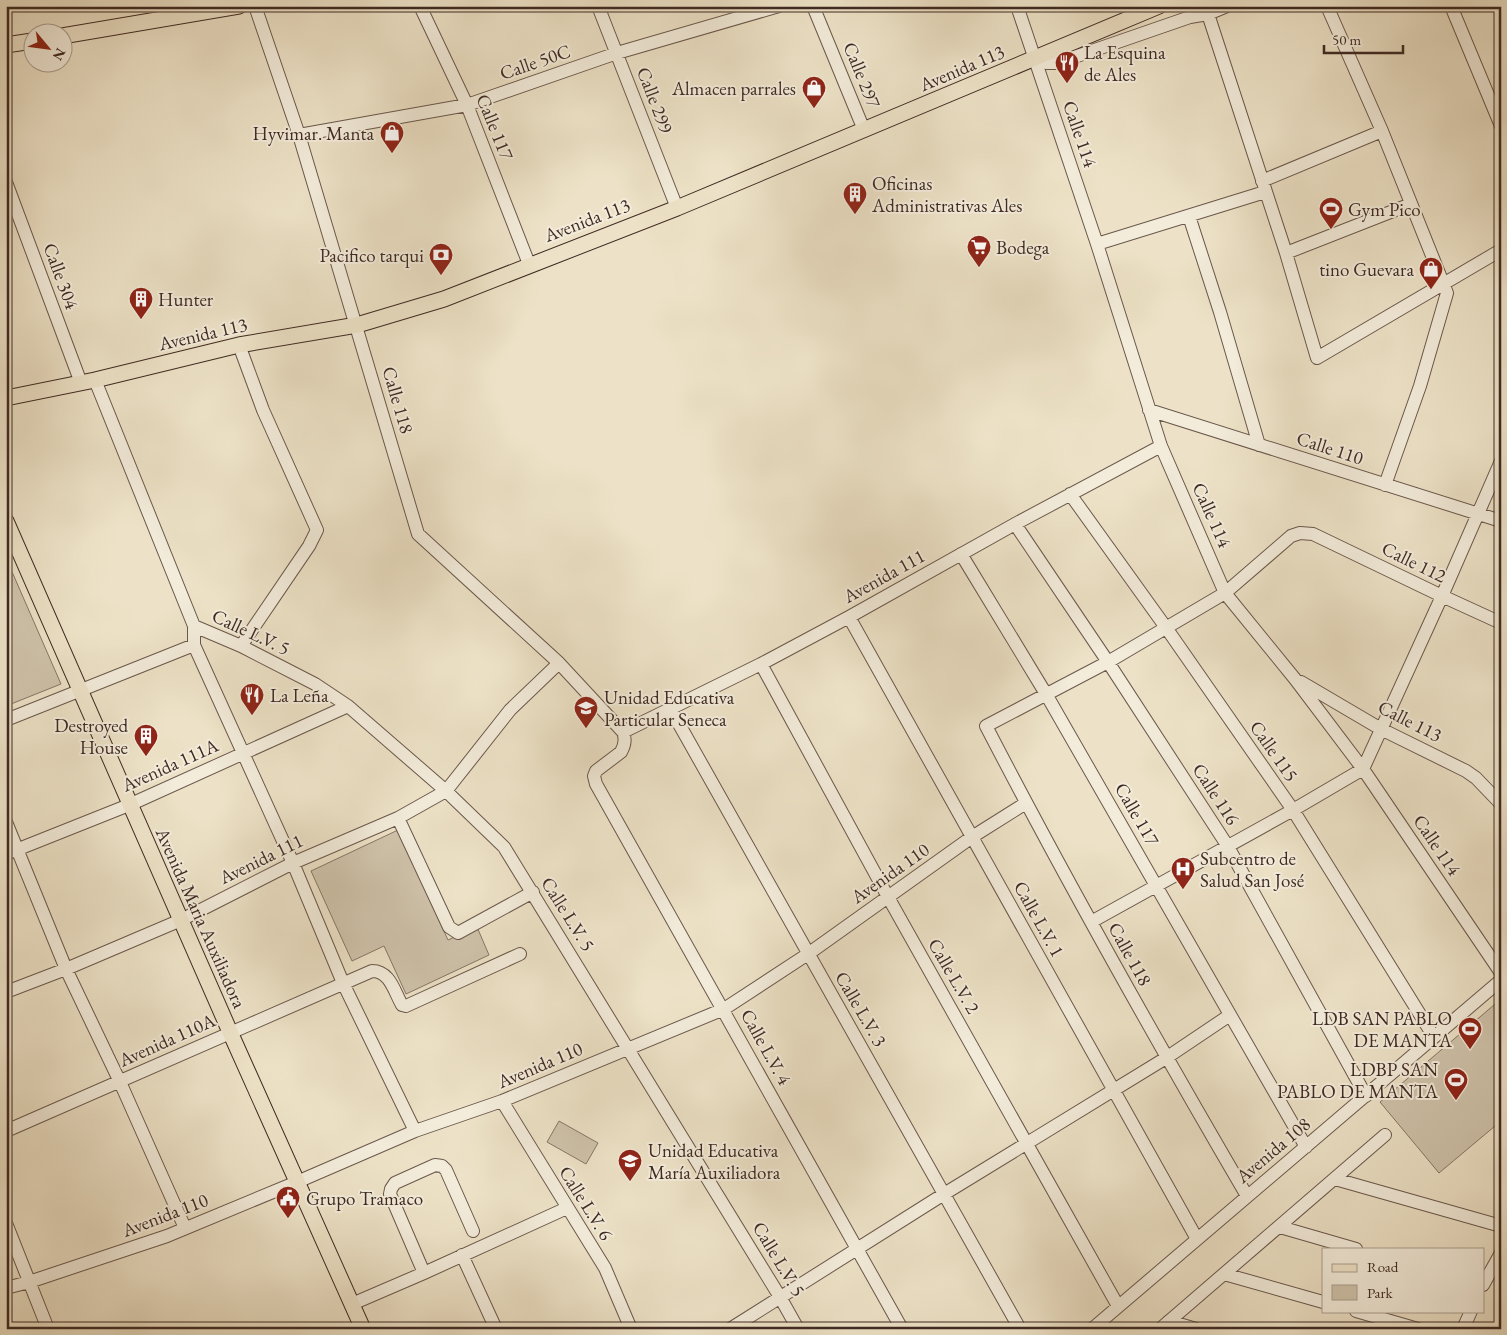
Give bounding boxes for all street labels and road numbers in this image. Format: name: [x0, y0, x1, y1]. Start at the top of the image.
street label: Calle 50C: [496, 38, 574, 86]
street label: Calle 297: [838, 38, 887, 112]
street label: Avenida 113: [915, 39, 1008, 98]
street label: Calle 299: [631, 63, 679, 137]
street label: Calle 117: [471, 90, 520, 164]
street label: Calle 114: [1057, 97, 1103, 171]
street label: Avenida 113: [540, 192, 634, 248]
street label: Calle 304: [37, 239, 85, 313]
street label: Avenida 113: [155, 312, 250, 357]
street label: Calle 118: [377, 364, 419, 436]
street label: Calle 110: [1293, 425, 1367, 471]
street label: Calle 114: [1187, 479, 1238, 552]
street label: Calle 112: [1378, 536, 1450, 588]
street label: Avenida 111: [838, 543, 929, 609]
street label: Calle L.V. 5: [208, 603, 294, 661]
street label: Calle 113: [1374, 694, 1446, 748]
street label: Calle 115: [1244, 716, 1304, 786]
street label: Avenida 111A: [117, 732, 223, 798]
street label: Calle 116: [1187, 758, 1245, 830]
street label: Calle 117: [1109, 778, 1165, 851]
street label: Calle 114: [1407, 810, 1467, 881]
street label: Avenida Maria Auxiliadora: [149, 823, 252, 1013]
street label: Avenida 111: [214, 828, 307, 890]
street label: Avenida 110: [845, 837, 934, 910]
street label: Calle L.V. 5: [535, 872, 601, 956]
street label: Calle L.V. 1: [1008, 877, 1070, 961]
street label: Calle 118: [1102, 918, 1158, 990]
street label: Calle L.V. 2: [922, 934, 986, 1018]
street label: Calle L.V. 3: [829, 967, 893, 1051]
street label: Calle L.V. 4: [735, 1005, 798, 1090]
street label: Avenida 110A: [114, 1007, 220, 1073]
street label: Avenida 110: [493, 1036, 586, 1095]
street label: Avenida 108: [1230, 1111, 1316, 1189]
street label: Calle L.V. 6: [553, 1161, 619, 1245]
street label: Avenida 110: [118, 1187, 212, 1243]
street label: Calle L.V. 5: [747, 1217, 811, 1301]

